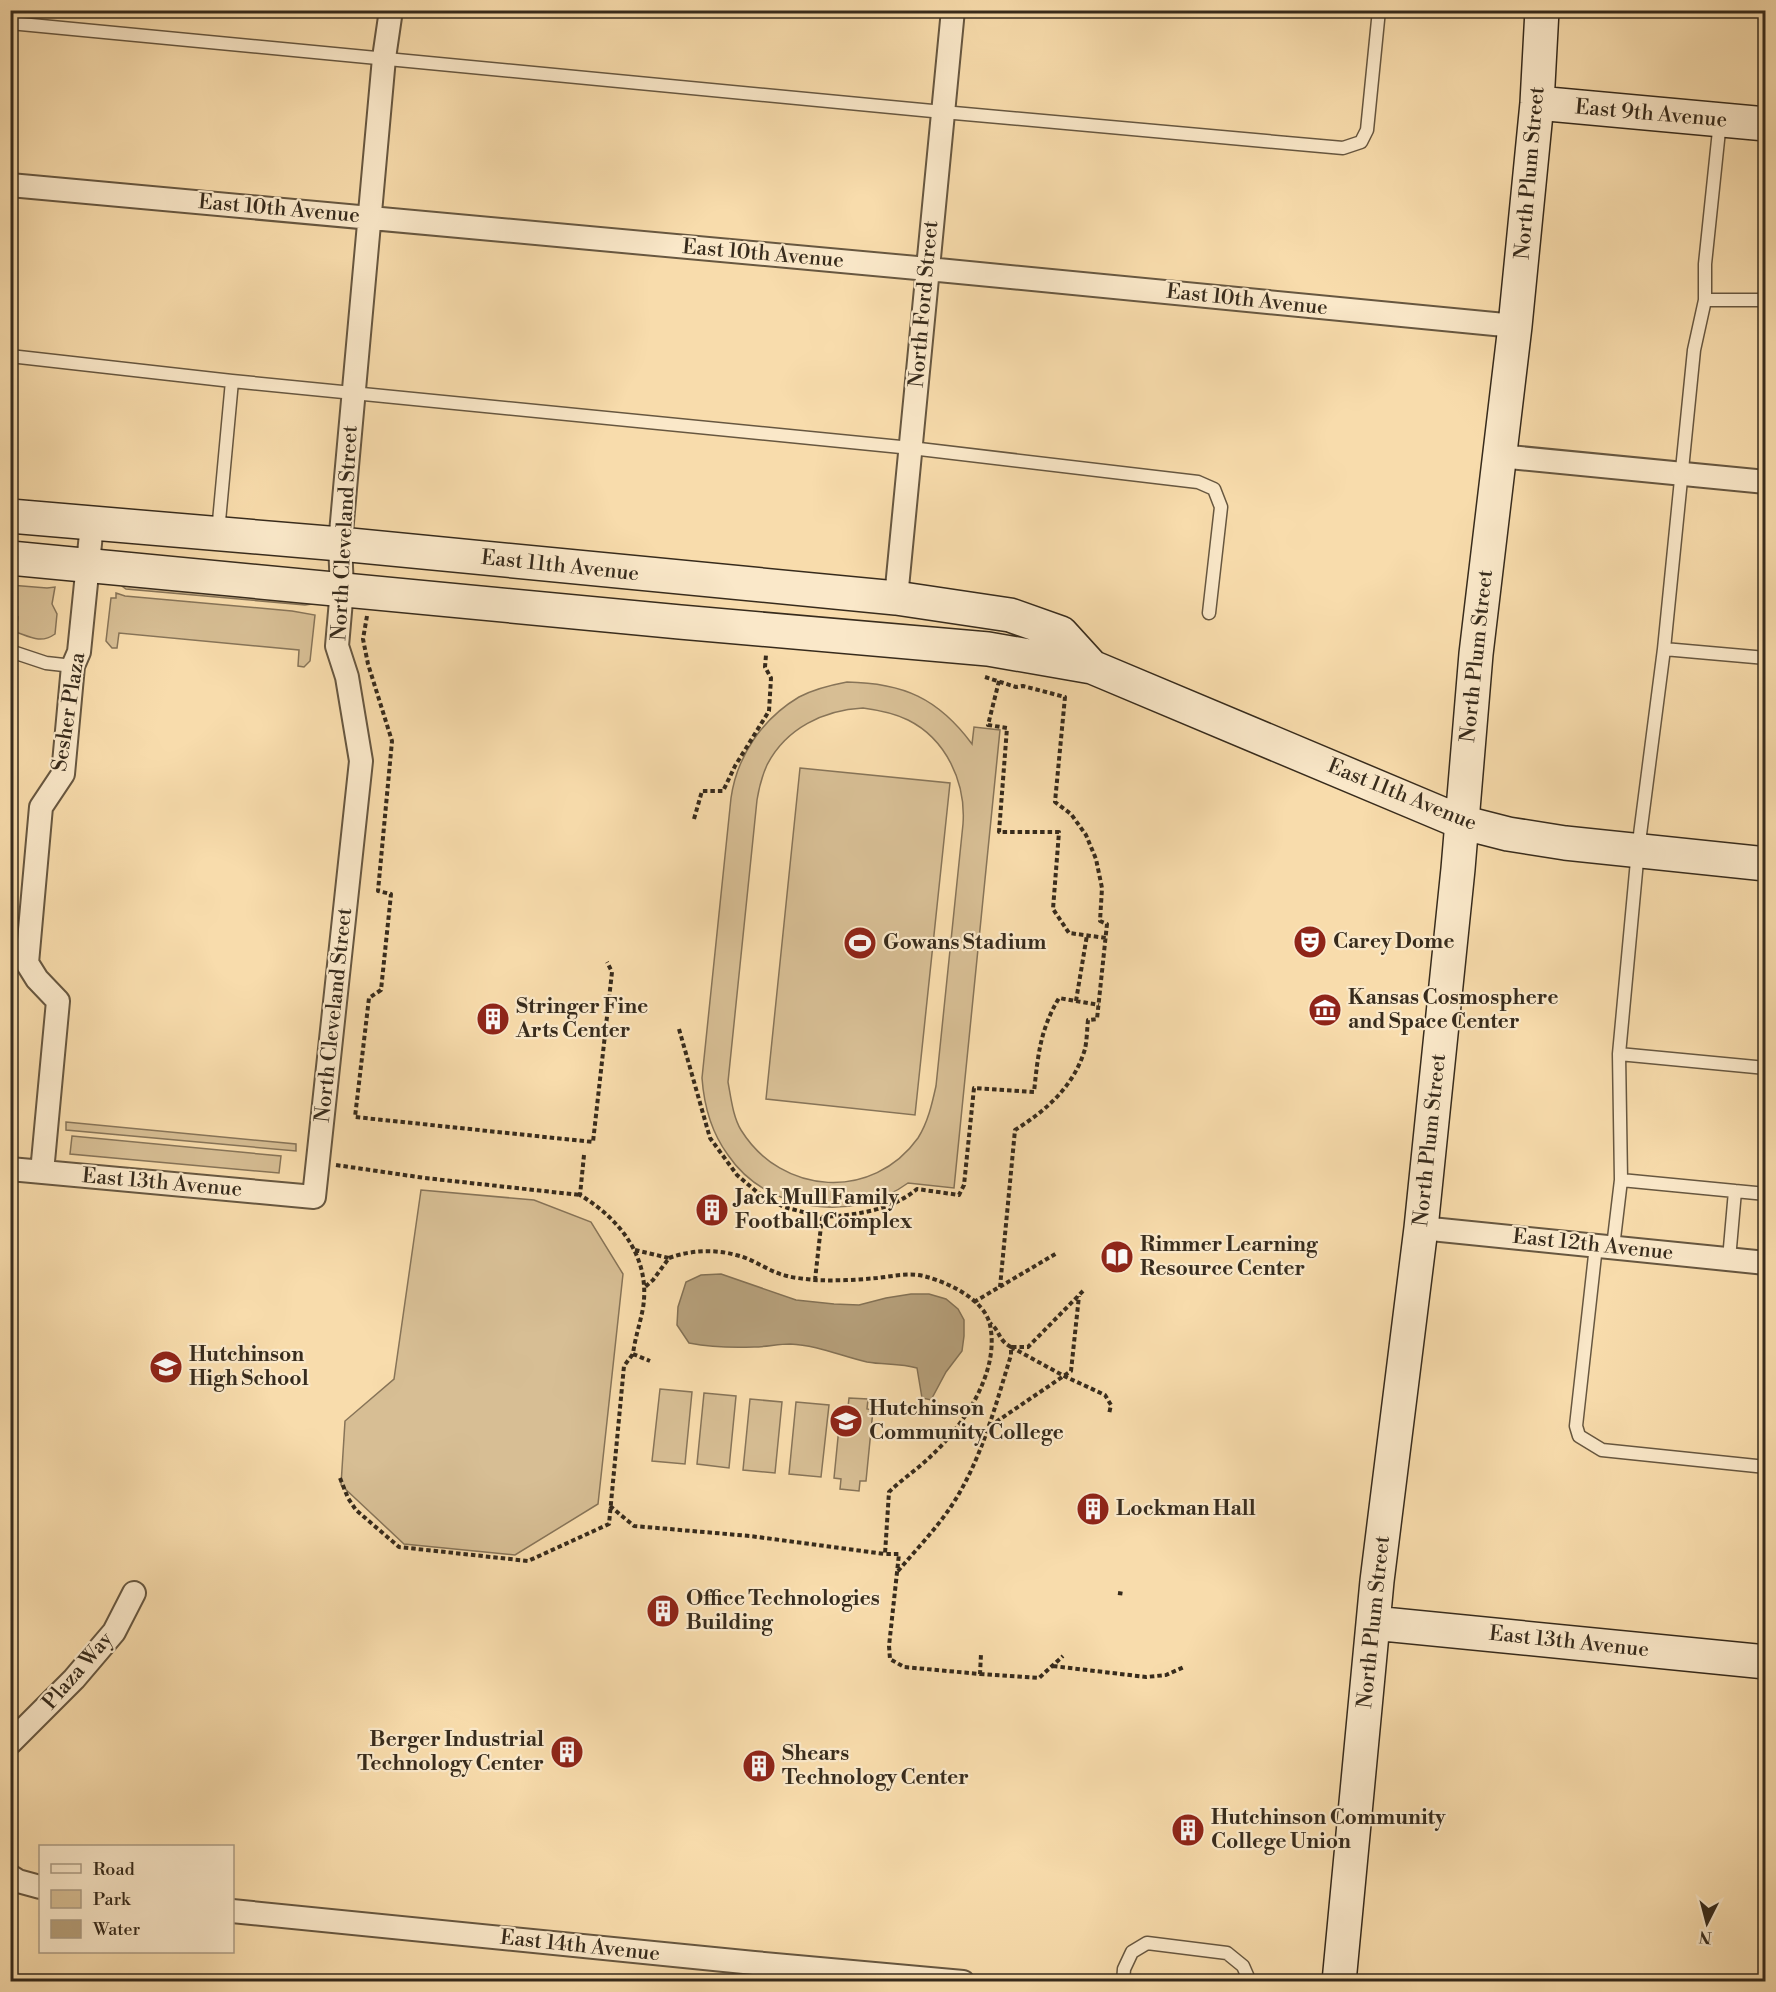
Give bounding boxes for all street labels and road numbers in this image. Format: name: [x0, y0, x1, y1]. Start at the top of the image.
street label: North Plum Street: [1509, 85, 1551, 261]
street label: East 9th Avenue: [1574, 94, 1728, 134]
street label: East 10th Avenue: [197, 189, 361, 229]
street label: North Ford Street: [904, 219, 944, 389]
street label: East 10th Avenue: [681, 234, 845, 274]
street label: East 10th Avenue: [1165, 279, 1329, 321]
street label: North Cleveland Street: [326, 424, 364, 641]
street label: East 11th Avenue: [480, 545, 640, 587]
street label: North Plum Street: [1455, 568, 1499, 744]
street label: Sesher Plaza: [47, 650, 91, 773]
street label: East 11th Avenue: [1324, 753, 1480, 837]
street label: North Cleveland Street: [310, 906, 358, 1124]
street label: North Plum Street: [1408, 1052, 1452, 1228]
street label: East 13th Avenue: [81, 1163, 243, 1203]
street label: East 12th Avenue: [1511, 1224, 1675, 1266]
street label: North Plum Street: [1352, 1534, 1396, 1710]
street label: East 13th Avenue: [1488, 1621, 1650, 1663]
street label: Plaza Way: [37, 1626, 119, 1715]
street label: East 14th Avenue: [499, 1925, 661, 1967]

